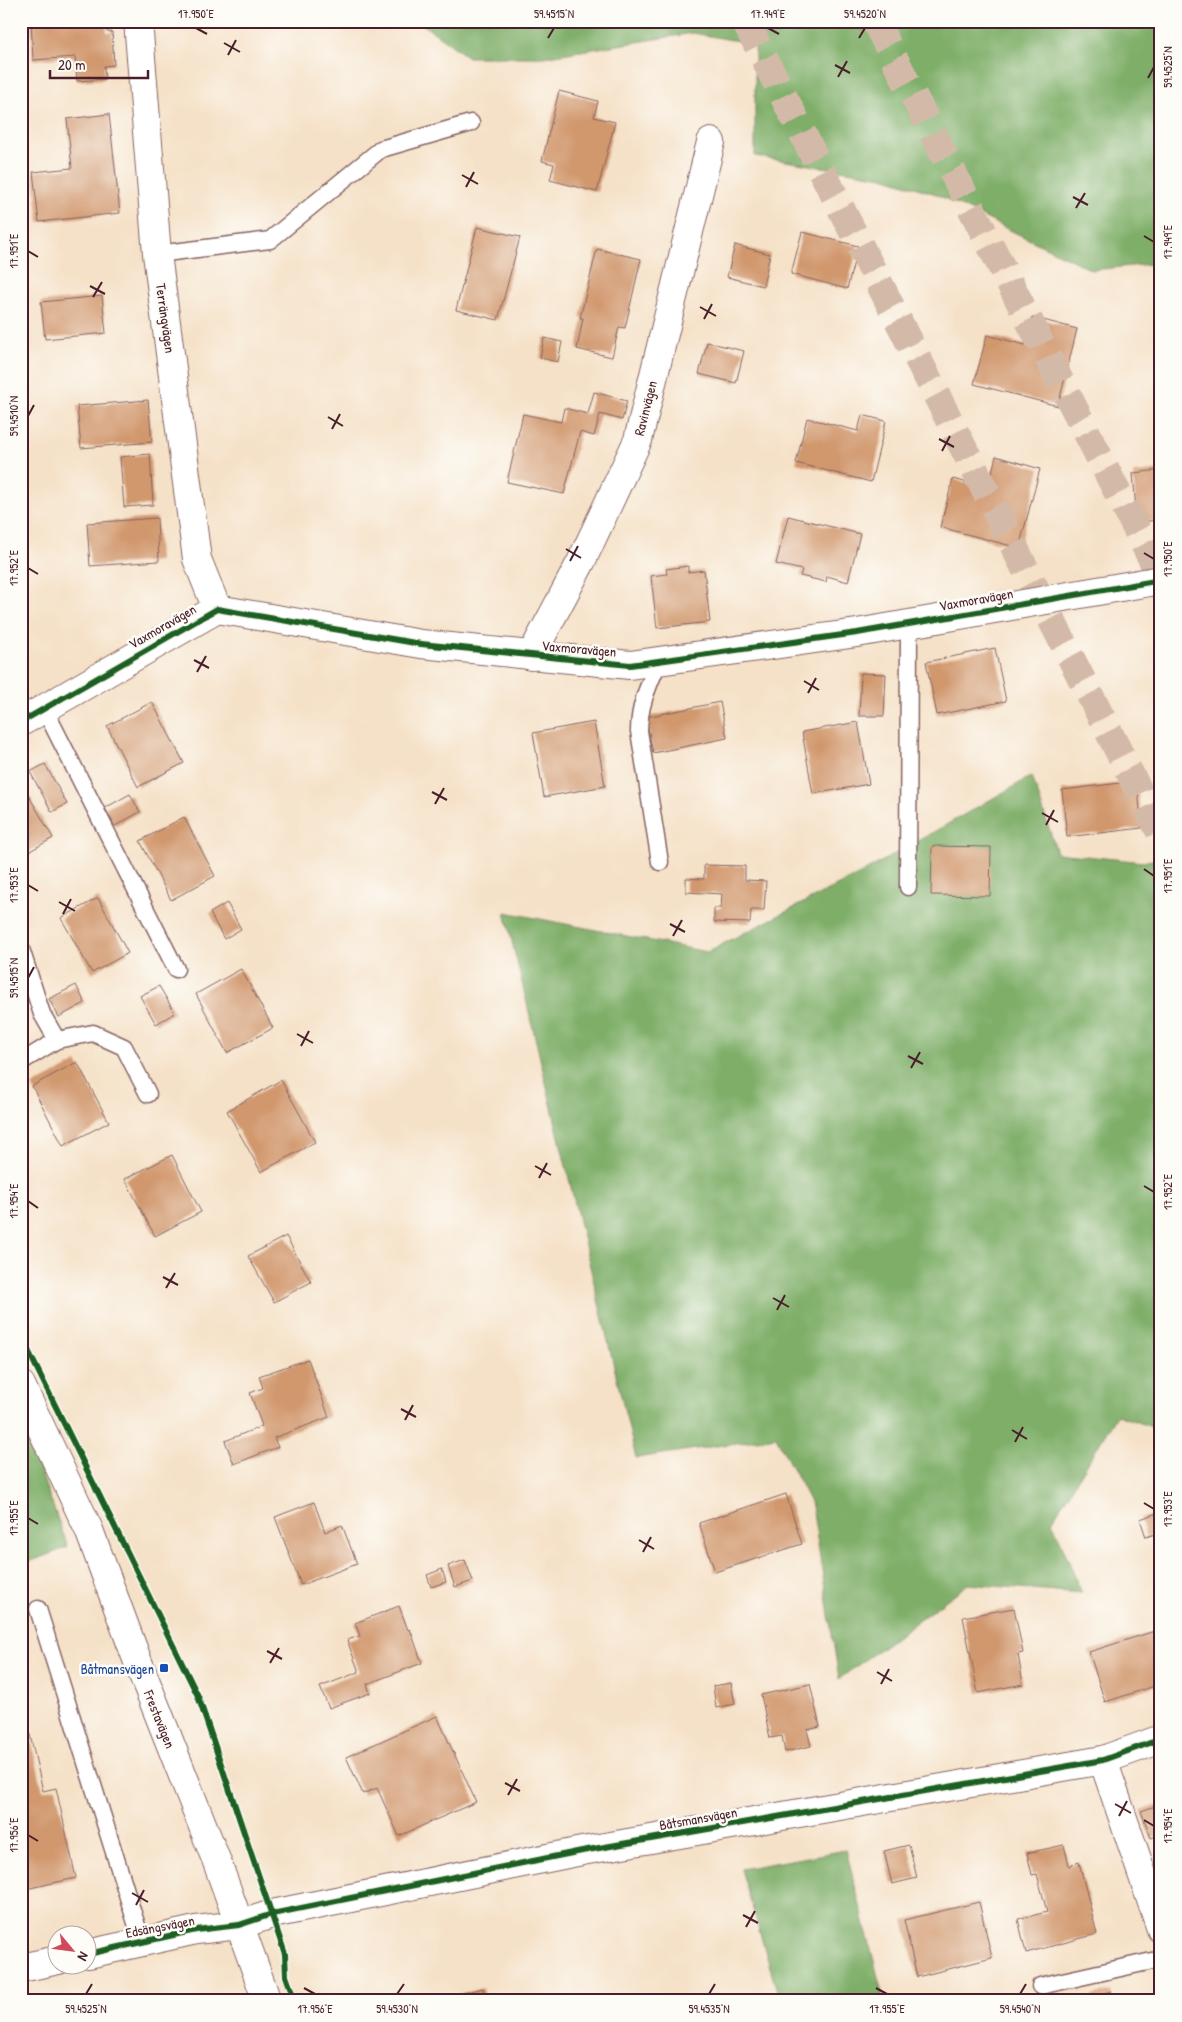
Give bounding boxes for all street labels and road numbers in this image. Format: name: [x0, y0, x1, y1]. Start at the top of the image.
street label: Terrängvägen: [151, 282, 180, 354]
street label: Ravinvägen: [629, 378, 662, 438]
street label: Vaxmoravägen: [937, 583, 1015, 616]
street label: Vaxmoravägen: [125, 599, 200, 654]
street label: Vaxmoravägen: [541, 635, 617, 662]
street label: Frestavägen: [138, 1686, 180, 1751]
street label: Båtsmansvägen: [658, 1802, 739, 1835]
street label: Edsängsvägen: [124, 1910, 196, 1943]

